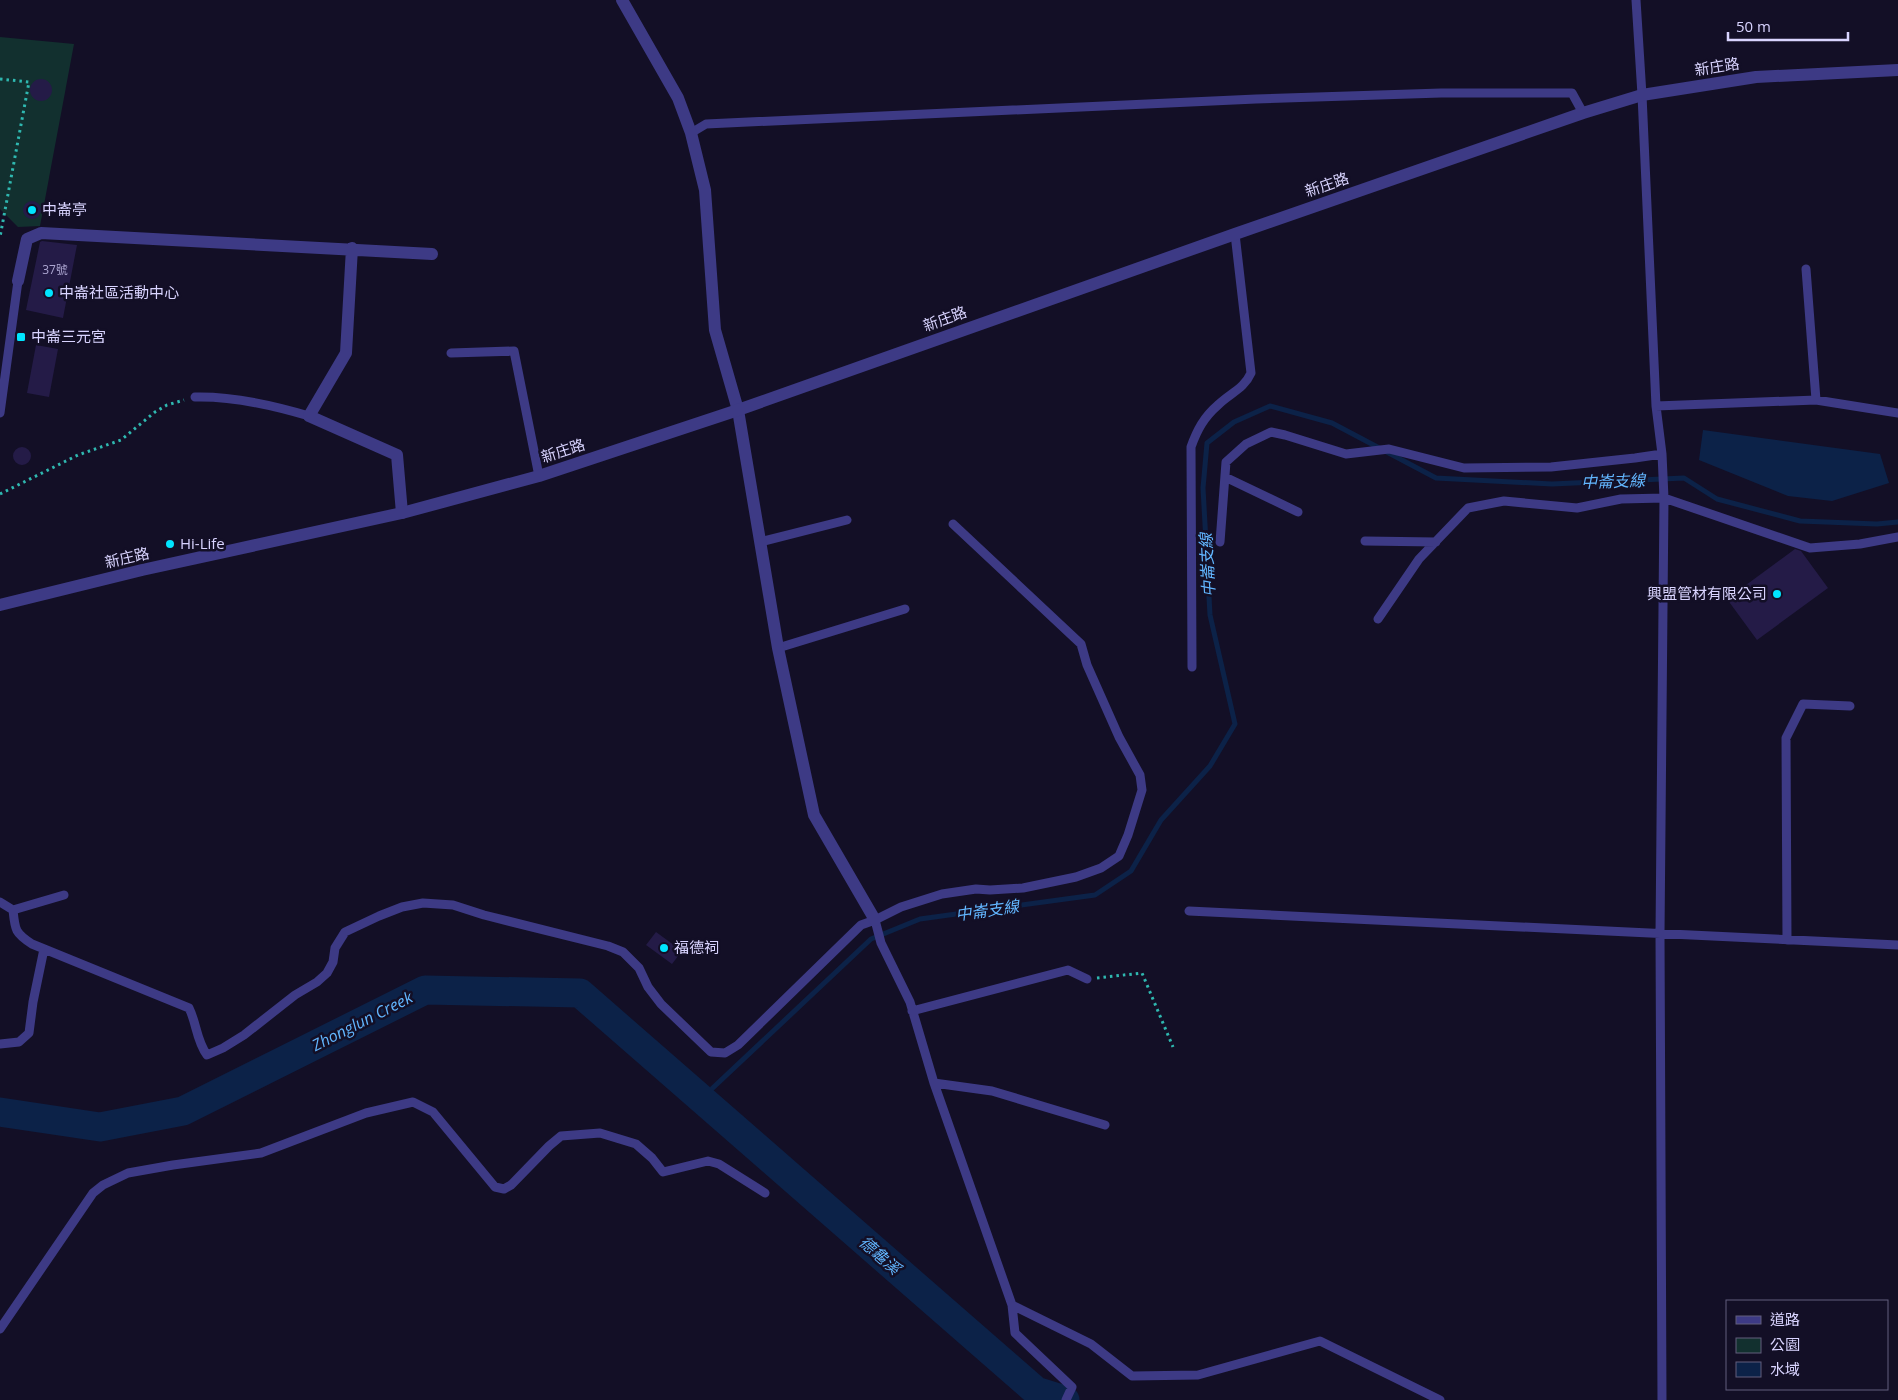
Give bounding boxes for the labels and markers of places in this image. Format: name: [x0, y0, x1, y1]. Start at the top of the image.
place label: 中崙亭: [42, 199, 87, 219]
marker: 中崙亭: [26, 204, 38, 216]
place label: 中崙社區活動中心: [59, 282, 179, 302]
marker: 中崙社區活動中心: [43, 287, 55, 299]
place label: 中崙三元宮: [31, 326, 106, 346]
marker: 中崙三元宮: [15, 331, 27, 343]
place label: Hi-Life: [180, 533, 225, 553]
marker: Hi-Life: [164, 538, 176, 550]
place label: 興盟管材有限公司: [1647, 583, 1767, 603]
marker: 興盟管材有限公司: [1771, 588, 1783, 600]
place label: 福德祠: [674, 937, 719, 957]
marker: 福德祠: [658, 942, 670, 954]

